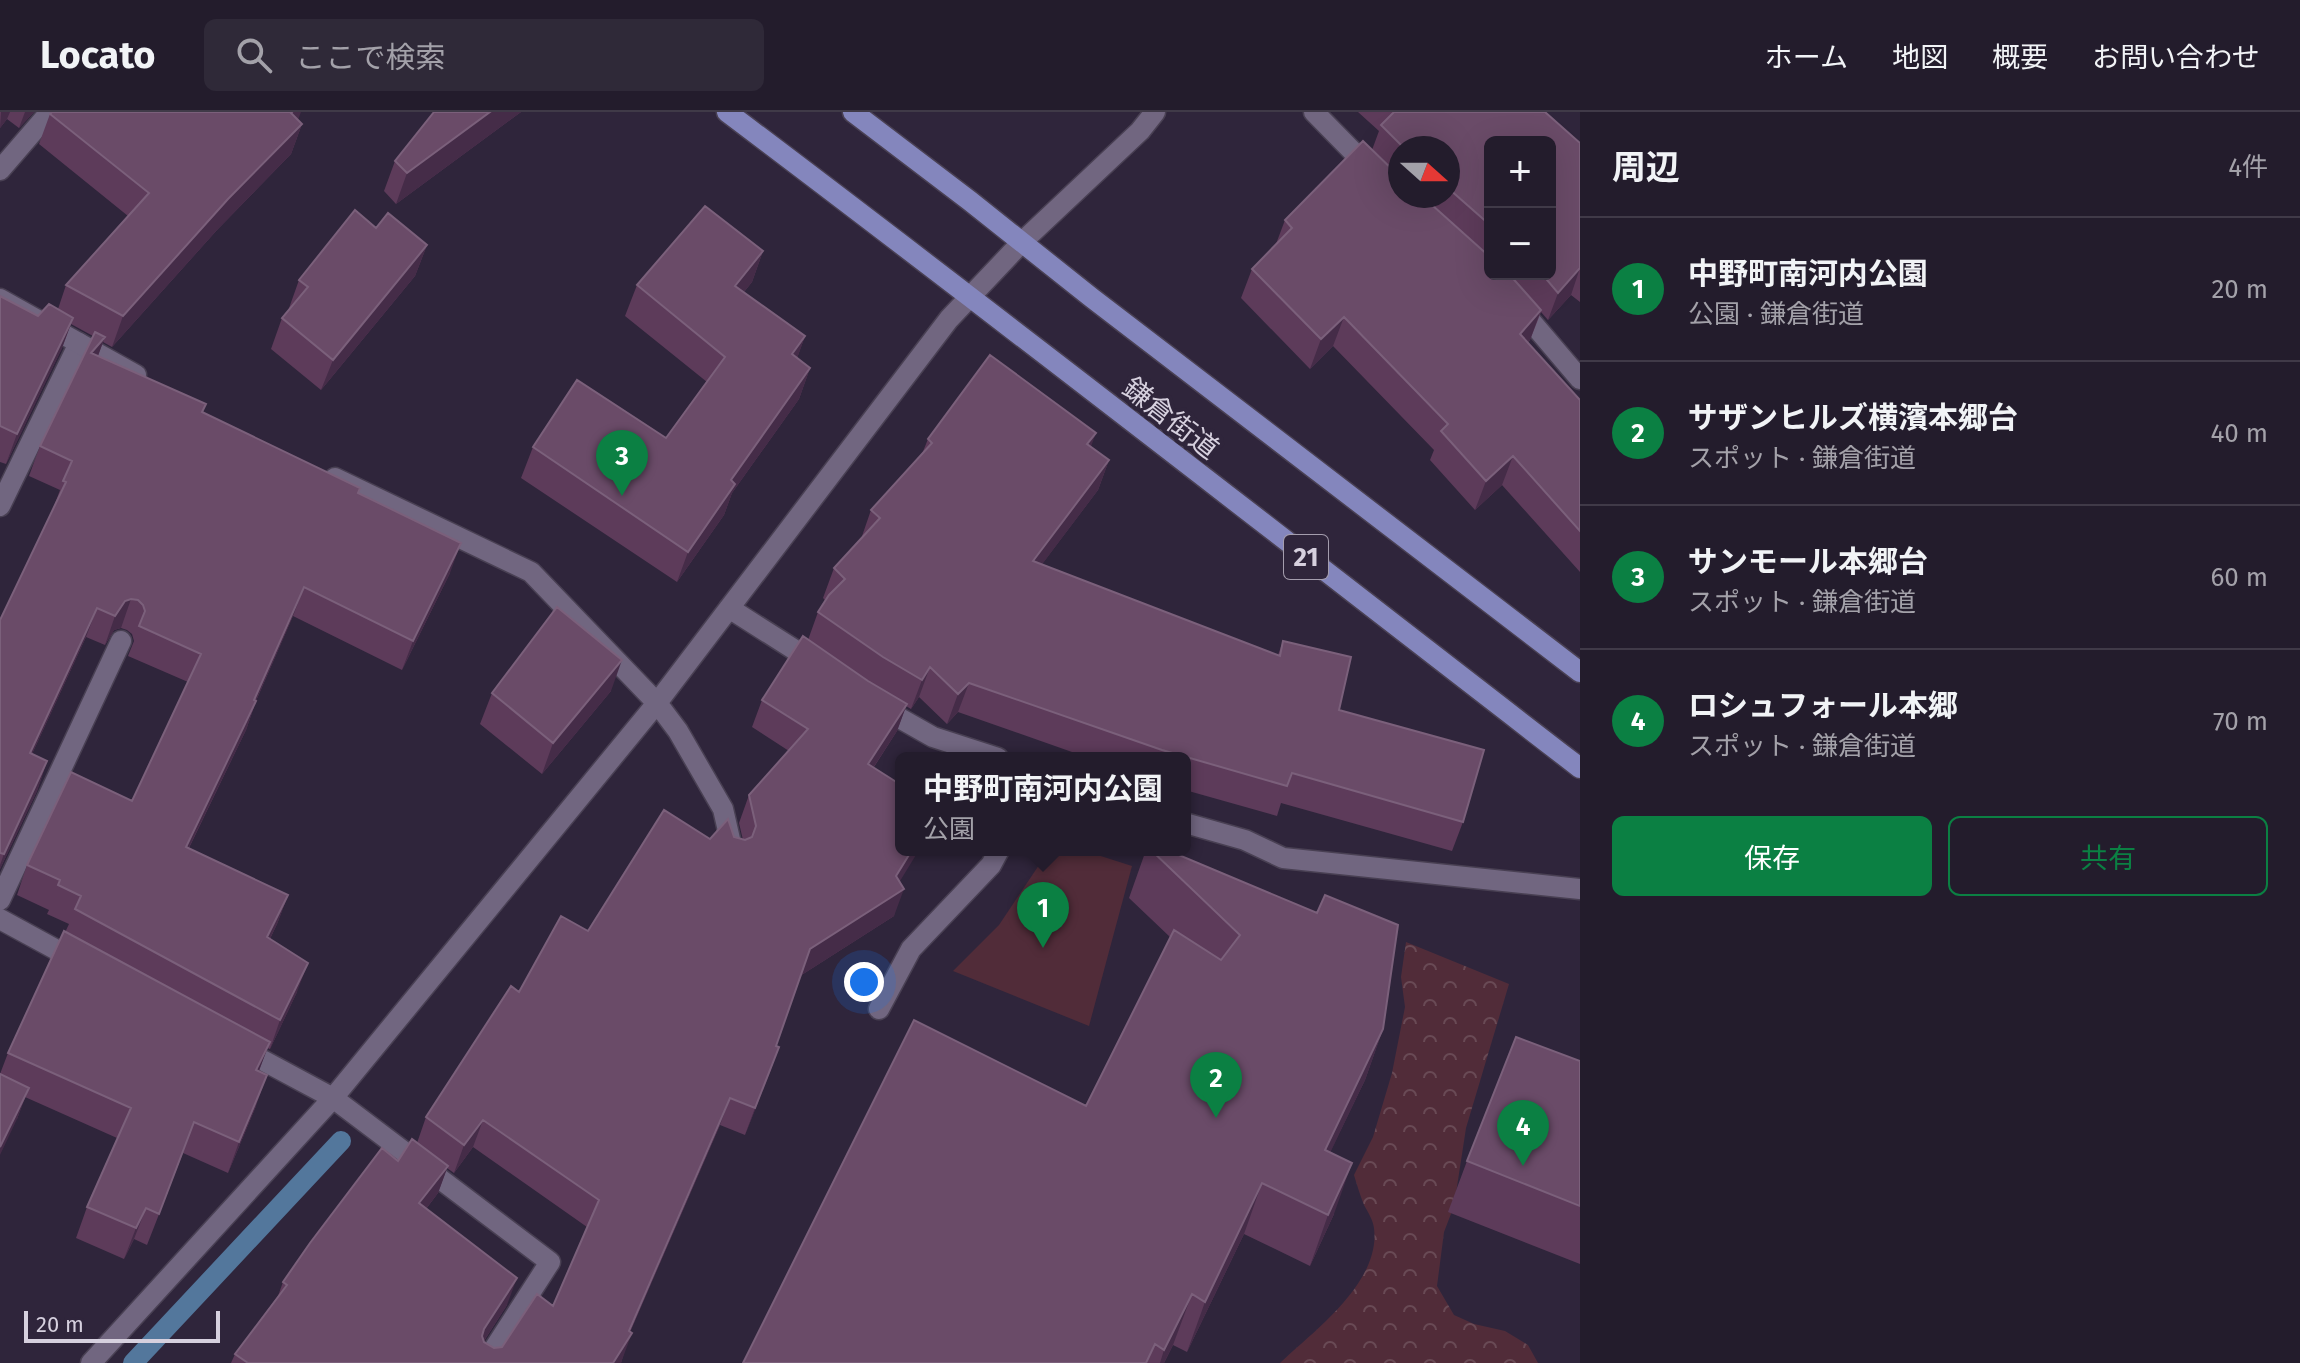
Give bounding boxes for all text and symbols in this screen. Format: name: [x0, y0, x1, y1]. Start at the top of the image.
search box: [204, 19, 764, 91]
text: Locato: [40, 32, 156, 78]
icon: search: [232, 33, 276, 77]
text: ここで検索: [296, 40, 446, 76]
text: ホーム: [1765, 41, 1848, 74]
text: 地図: [1892, 41, 1948, 74]
text: 概要: [1992, 41, 2048, 74]
text: お問い合わせ: [2092, 41, 2260, 74]
north arrow: [1388, 136, 1460, 208]
map controls: [1484, 136, 1556, 280]
button: +: [1484, 136, 1556, 208]
text: 周辺: [1612, 147, 1680, 188]
text: 4件: [2228, 152, 2268, 183]
button: −: [1484, 208, 1556, 280]
text: 中野町南河内公園: [1688, 256, 1928, 292]
text: 1: [1632, 274, 1644, 305]
text: 20 m: [2211, 274, 2268, 305]
text: 公園 · 鎌倉街道: [1688, 299, 1864, 330]
street label: 鎌倉街道: [1116, 371, 1225, 466]
text: サザンヒルズ横濱本郷台: [1688, 400, 2018, 436]
text: 2: [1631, 418, 1645, 449]
text: 40 m: [2210, 418, 2268, 449]
pin: 3: [596, 430, 648, 496]
text: スポット · 鎌倉街道: [1688, 443, 1916, 474]
road number: 21: [1284, 535, 1328, 579]
text: サンモール本郷台: [1688, 544, 1928, 580]
text: 3: [1631, 562, 1645, 593]
text: 60 m: [2210, 562, 2268, 593]
text: スポット · 鎌倉街道: [1688, 587, 1916, 618]
text: ロシュフォール本郷: [1688, 688, 1958, 724]
text: 4: [1631, 706, 1645, 737]
text: 70 m: [2213, 706, 2268, 737]
text: スポット · 鎌倉街道: [1688, 731, 1916, 762]
popup: [895, 752, 1191, 856]
text: 中野町南河内公園: [923, 771, 1163, 807]
text: 公園: [923, 814, 975, 845]
button: 保存: [1612, 816, 1932, 896]
button: 共有: [1948, 816, 2268, 896]
pin: 1: [1017, 882, 1069, 948]
your location: [844, 962, 884, 1002]
pin: 2: [1190, 1052, 1242, 1118]
pin: 4: [1497, 1100, 1549, 1166]
scale bar: [24, 1307, 220, 1343]
text: 20 m: [36, 1311, 84, 1338]

